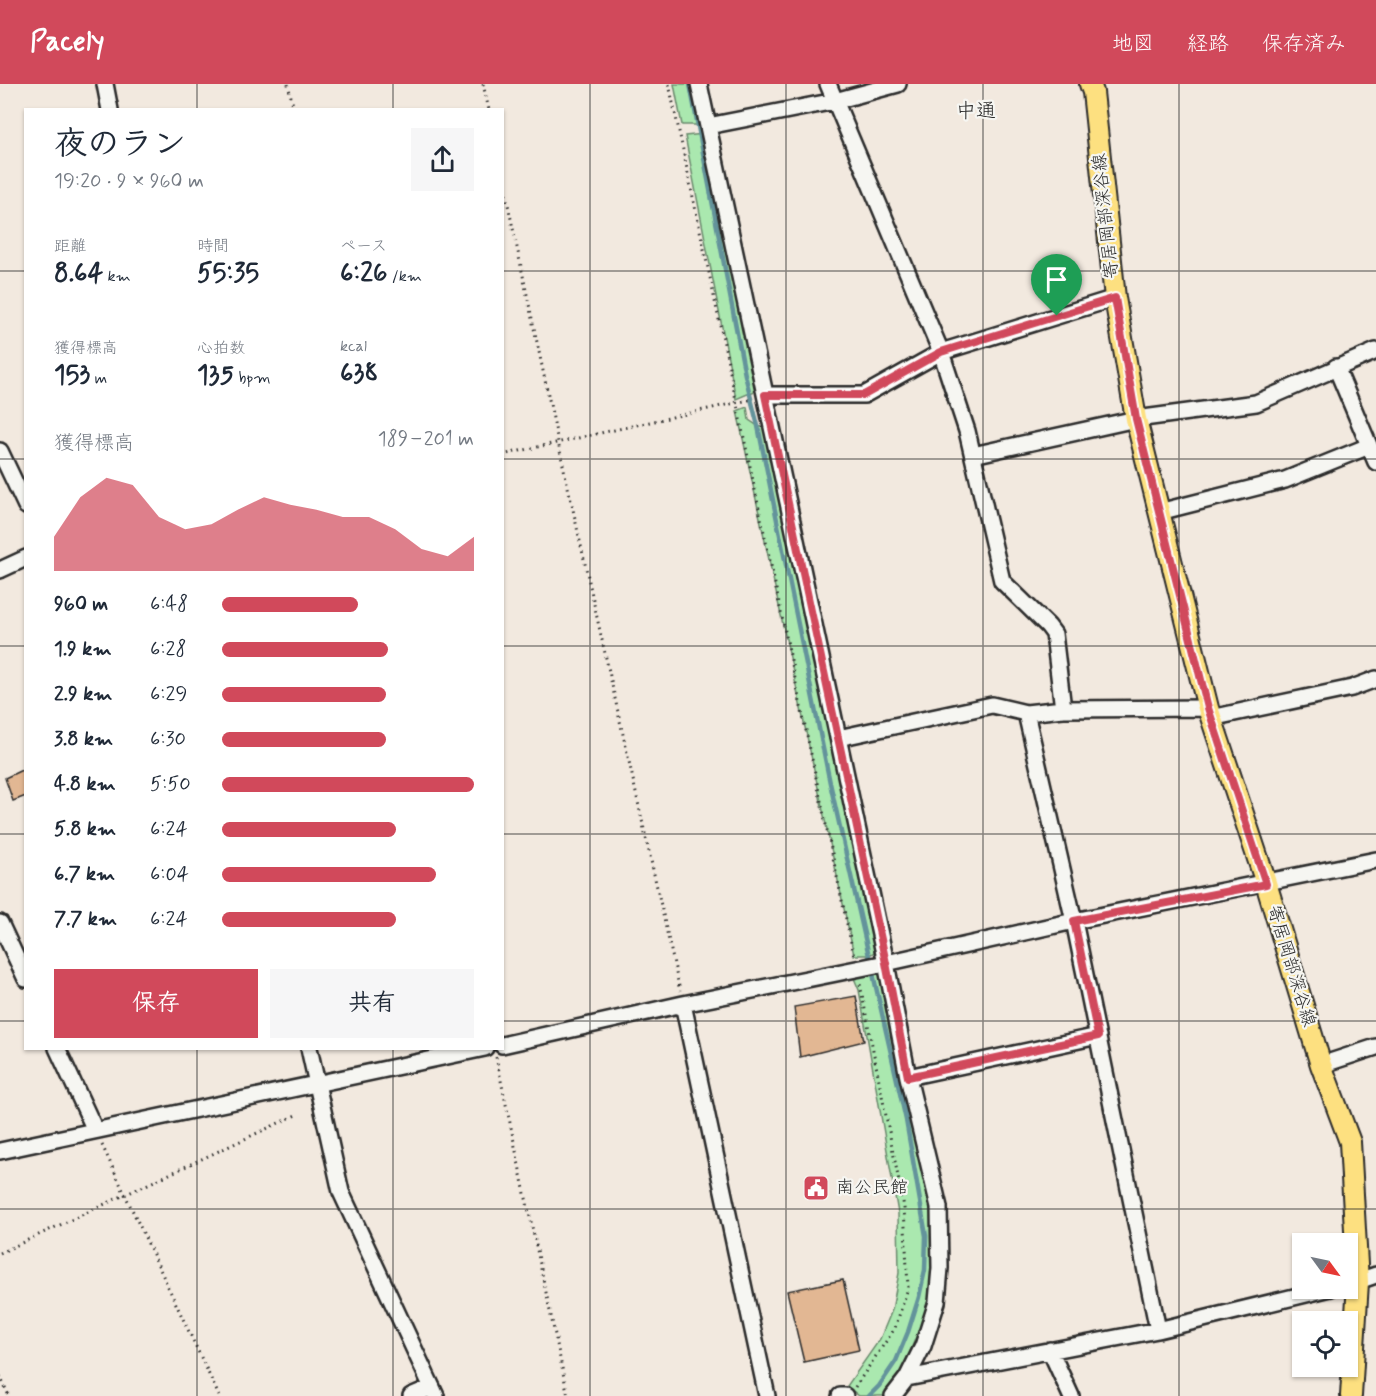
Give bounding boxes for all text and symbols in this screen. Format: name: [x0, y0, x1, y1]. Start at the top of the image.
text: Pacely: [30, 24, 105, 61]
text: 地図: [1112, 30, 1154, 58]
text: 経路: [1187, 30, 1229, 58]
text: 保存済み: [1262, 30, 1346, 58]
district label: 中通: [956, 98, 996, 125]
text: 夜のラン: [54, 123, 186, 167]
button: share: [411, 128, 474, 191]
street label: 寄居岡部深谷線: [1087, 152, 1125, 280]
text: 19:20 · 9 × 960 m: [54, 168, 204, 195]
text: 距離: [54, 236, 86, 257]
text: 時間: [197, 236, 229, 257]
text: ペース: [340, 236, 387, 257]
pin: [1031, 254, 1082, 316]
text: 8.64: [54, 257, 103, 291]
text: 55:35: [197, 257, 259, 291]
text: 6:26: [340, 257, 387, 291]
icon: arrive: [1040, 263, 1073, 296]
text: km: [103, 266, 131, 287]
text: /km: [387, 266, 422, 287]
text: kcal: [340, 336, 367, 357]
text: 獲得標高: [54, 338, 118, 359]
text: 心拍数: [197, 338, 245, 359]
text: 638: [340, 357, 378, 391]
text: 153: [54, 359, 90, 393]
text: 135: [197, 359, 234, 393]
text: m: [90, 368, 107, 389]
text: bpm: [234, 368, 271, 389]
text: 189–201 m: [378, 426, 474, 453]
text: 獲得標高: [54, 430, 134, 457]
text: 960 m: [54, 591, 108, 618]
text: 6:48: [150, 591, 188, 618]
text: 1.9 km: [54, 636, 112, 663]
text: 6:28: [150, 636, 186, 663]
text: 2.9 km: [54, 681, 112, 708]
text: 6:29: [150, 681, 187, 708]
text: 3.8 km: [54, 726, 113, 753]
text: 6:30: [150, 726, 186, 753]
text: 4.8 km: [54, 771, 116, 798]
text: 5:50: [150, 771, 191, 798]
text: 5.8 km: [54, 816, 116, 843]
text: 6:24: [150, 816, 188, 843]
text: 6.7 km: [54, 861, 115, 888]
text: 6:04: [150, 861, 189, 888]
street label: 寄居岡部深谷線: [1261, 902, 1321, 1030]
text: 7.7 km: [54, 906, 117, 933]
text: 6:24: [150, 906, 188, 933]
button: 保存: [54, 969, 258, 1038]
button: 共有: [270, 969, 474, 1038]
public building icon: 南公民館: [801, 1173, 831, 1203]
place label: 南公民館: [836, 1176, 908, 1200]
north arrow: [1292, 1233, 1358, 1299]
map controls: [1292, 1233, 1358, 1377]
button: locate: [1292, 1311, 1358, 1377]

